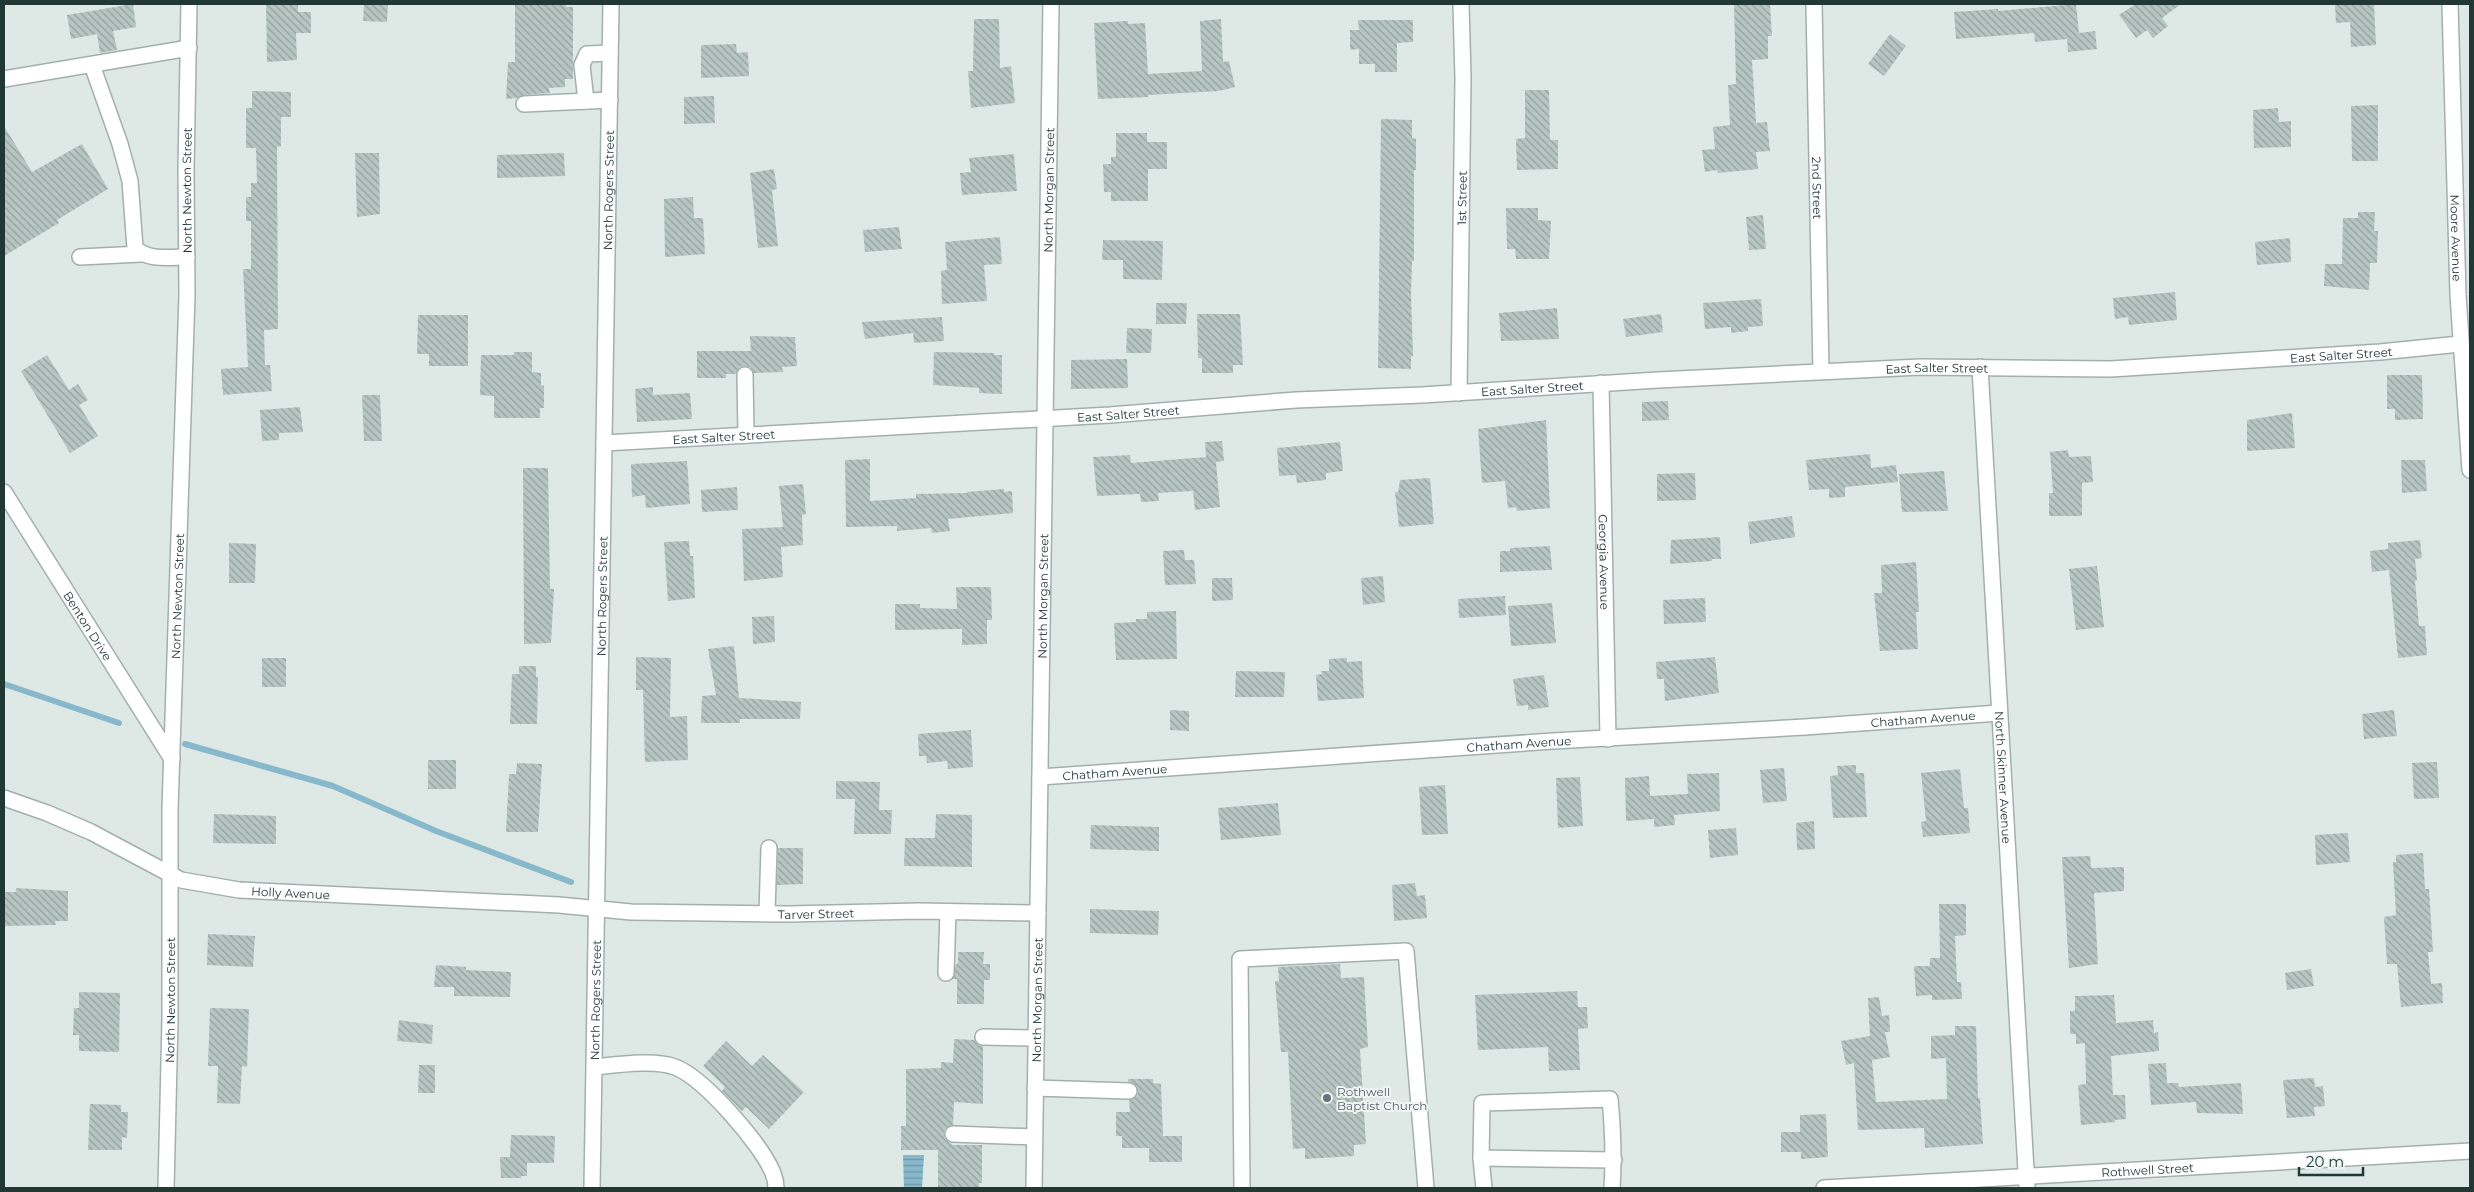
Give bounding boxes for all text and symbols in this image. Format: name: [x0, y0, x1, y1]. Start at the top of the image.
street label: North Newton Street: [178, 127, 194, 253]
street label: North Morgan Street: [1040, 127, 1057, 253]
street label: North Rogers Street: [600, 130, 616, 250]
street label: 2nd Street: [1809, 157, 1826, 220]
street label: 1st Street: [1454, 171, 1469, 225]
street label: Moore Avenue: [2448, 194, 2465, 282]
street label: East Salter Street: [2290, 343, 2393, 365]
street label: East Salter Street: [1885, 359, 1988, 376]
street label: East Salter Street: [1481, 377, 1584, 399]
street label: East Salter Street: [1077, 402, 1180, 424]
street label: East Salter Street: [672, 426, 776, 447]
street label: Georgia Avenue: [1596, 514, 1613, 610]
street label: North Newton Street: [167, 533, 187, 659]
street label: North Morgan Street: [1034, 533, 1051, 659]
street label: North Rogers Street: [593, 536, 610, 656]
street label: Benton Drive: [61, 588, 116, 663]
street label: Chatham Avenue: [1870, 707, 1976, 730]
street label: North Skinner Avenue: [1992, 710, 2015, 844]
street label: Chatham Avenue: [1466, 732, 1572, 755]
street label: Chatham Avenue: [1062, 761, 1168, 783]
street label: Holly Avenue: [251, 883, 330, 902]
street label: Tarver Street: [778, 905, 855, 922]
street label: North Newton Street: [161, 937, 178, 1063]
street label: North Morgan Street: [1028, 937, 1045, 1063]
street label: North Rogers Street: [587, 940, 603, 1060]
place label: Rothwell Baptist Church: [1337, 1084, 1427, 1113]
marker: Rothwell Baptist Church: [1321, 1092, 1333, 1104]
scale bar: [2299, 1144, 2363, 1176]
text: 20 m: [2306, 1152, 2344, 1171]
street label: Rothwell Street: [2101, 1159, 2194, 1180]

